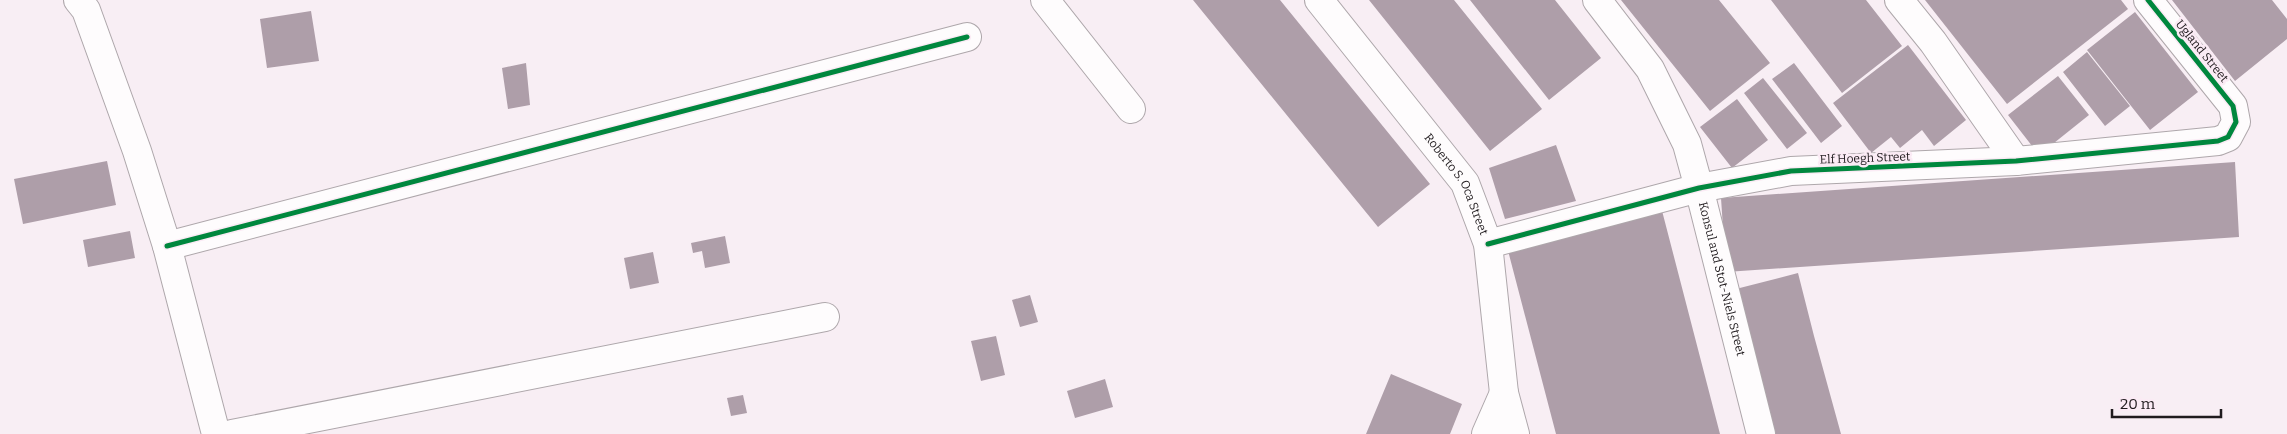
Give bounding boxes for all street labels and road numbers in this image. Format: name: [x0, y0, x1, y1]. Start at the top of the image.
street label: Ugland Street: [2173, 17, 2232, 85]
street label: Roberto S. Oca Street: [1421, 131, 1491, 238]
street label: Elf Hoegh Street: [1819, 149, 1911, 167]
street label: Konsul and Stot-Niels Street: [1696, 200, 1748, 358]

